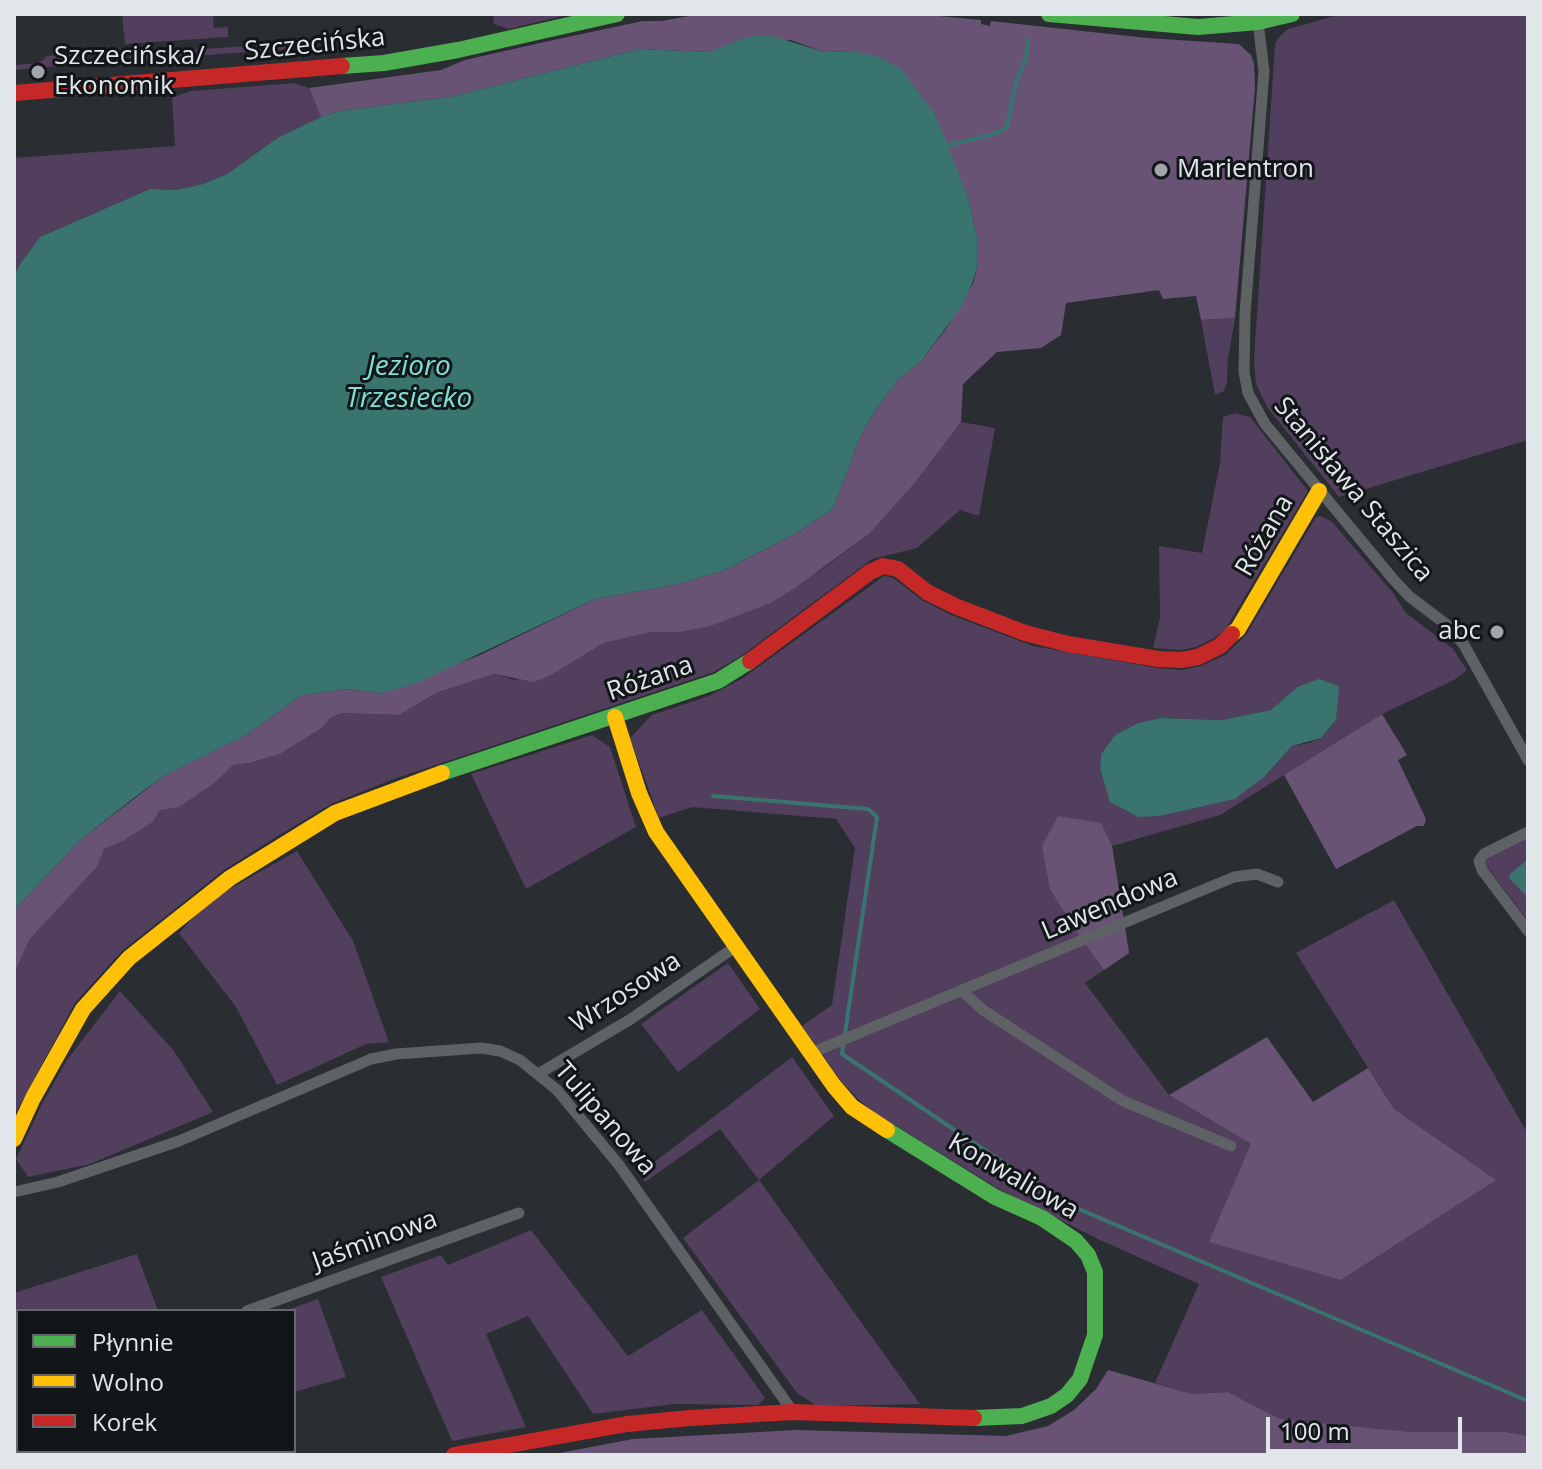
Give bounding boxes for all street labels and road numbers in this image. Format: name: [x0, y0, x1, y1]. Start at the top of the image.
street label: Szczecińska: [243, 22, 387, 68]
street label: Stanisława Staszica: [1267, 391, 1439, 589]
street label: Różana: [1229, 490, 1301, 582]
street label: Różana: [603, 650, 697, 708]
street label: Lawendowa: [1037, 862, 1183, 948]
street label: Wrzosowa: [565, 946, 687, 1040]
street label: Tulipanowa: [547, 1056, 663, 1182]
street label: Konwaliowa: [942, 1127, 1084, 1227]
street label: Jaśminowa: [308, 1204, 442, 1278]

